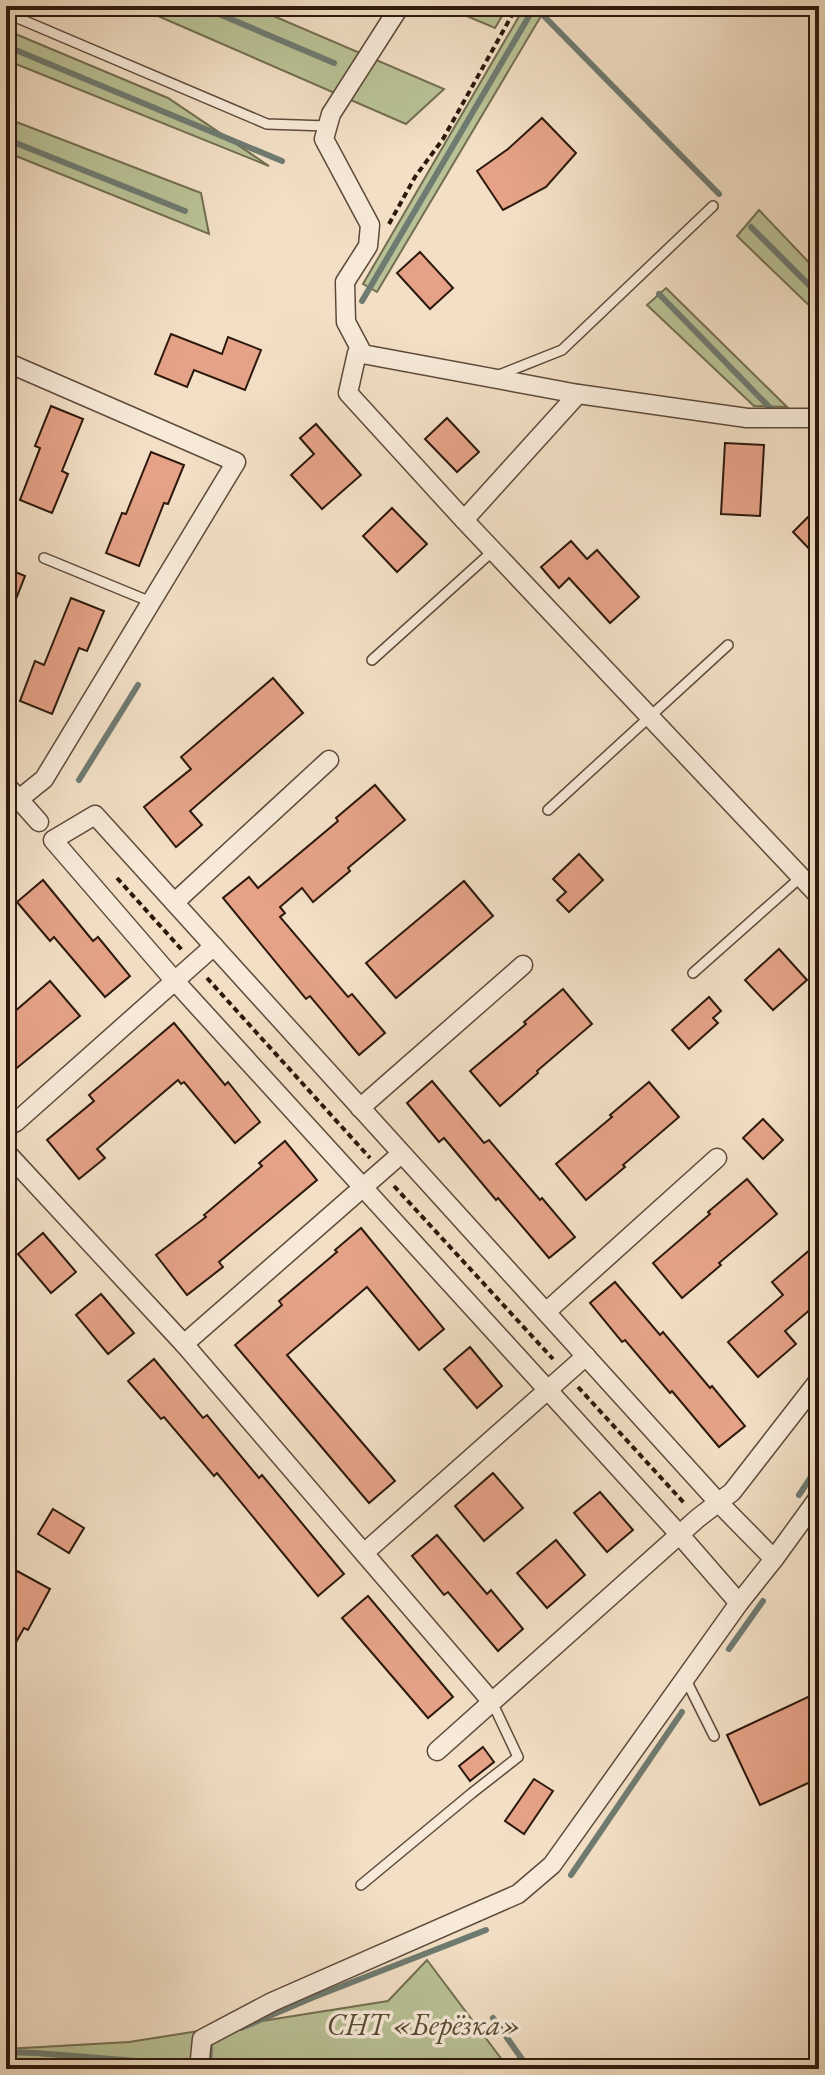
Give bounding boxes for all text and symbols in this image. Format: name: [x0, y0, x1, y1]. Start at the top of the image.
park label: СНТ «Берёзка»: [326, 2005, 522, 2044]

